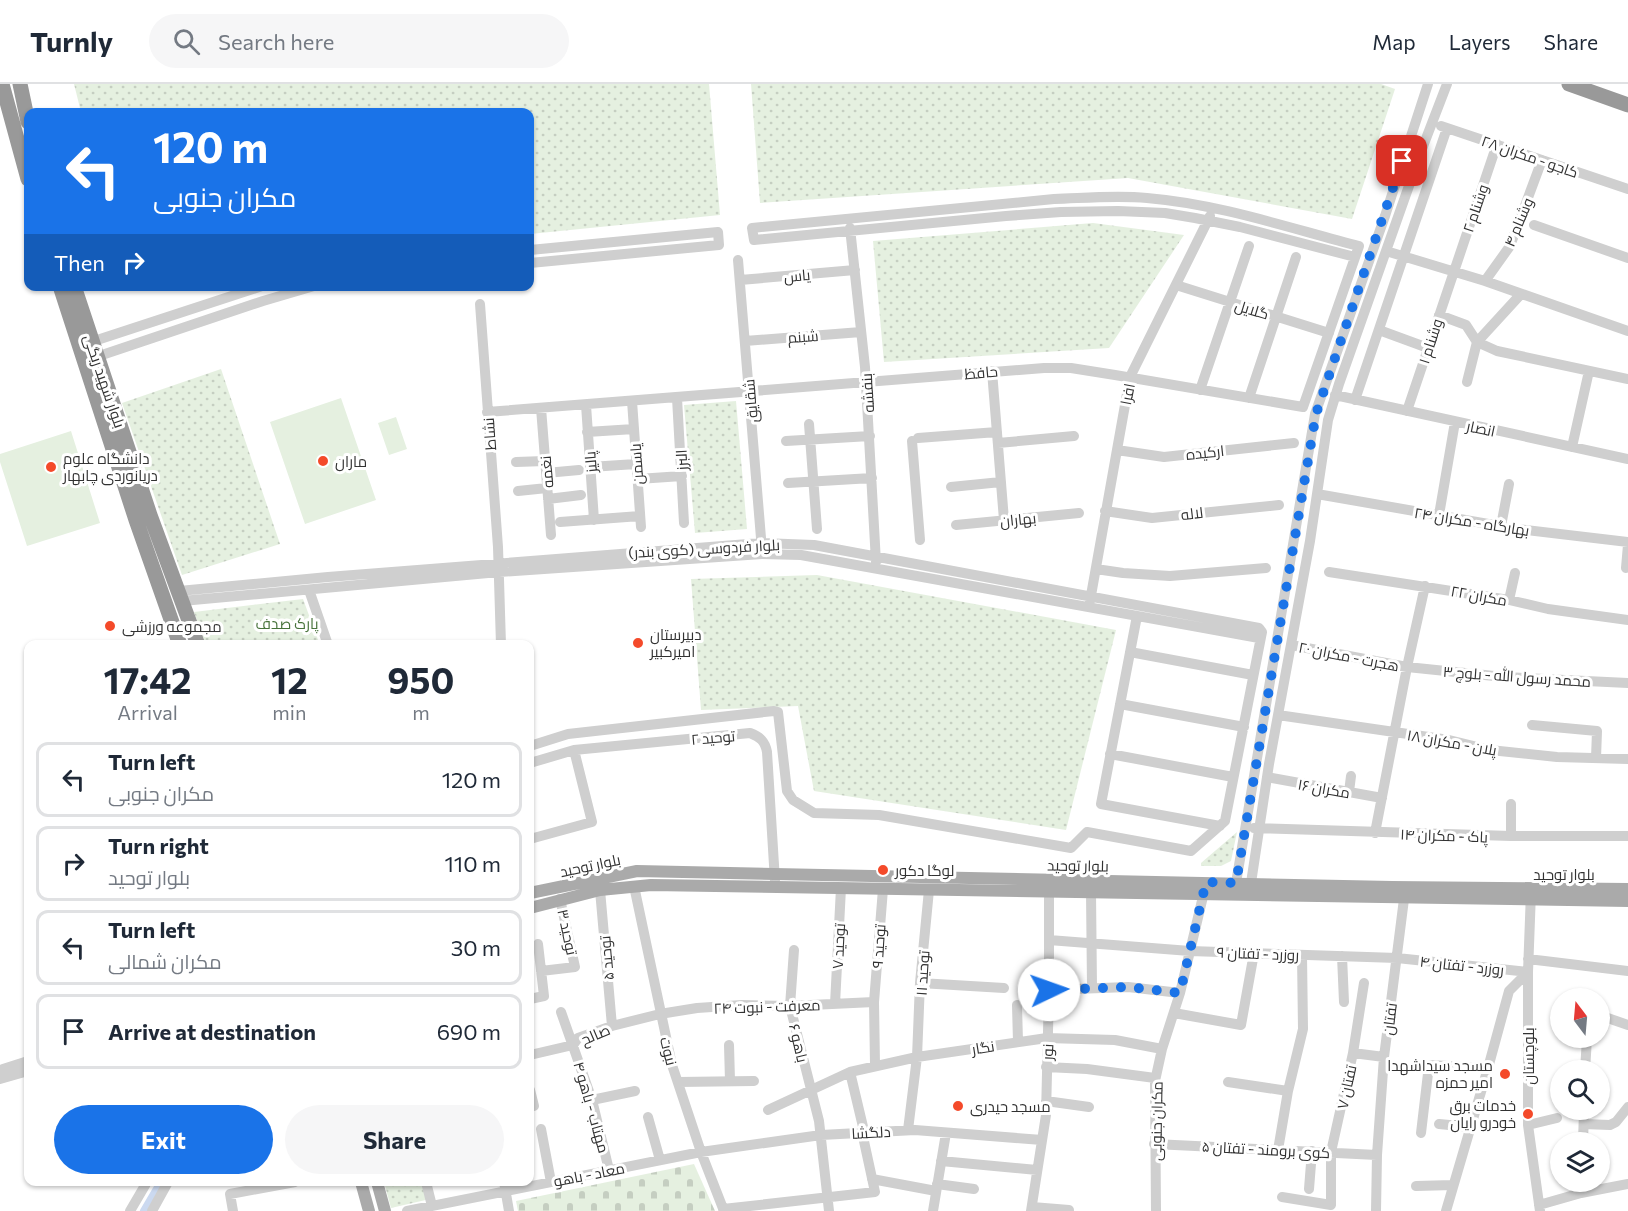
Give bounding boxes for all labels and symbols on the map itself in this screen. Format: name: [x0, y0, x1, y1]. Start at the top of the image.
street label: کاجو - مکران ۲۸: [1479, 131, 1581, 183]
pin: [1376, 135, 1427, 186]
street label: وشنام ۲: [1458, 182, 1493, 235]
street label: وشنام ۴: [1500, 195, 1538, 250]
street label: یاس: [783, 265, 811, 287]
street label: گلایل: [1232, 295, 1271, 325]
street label: وشنام ۱: [1414, 316, 1448, 366]
street label: شبنم: [787, 326, 819, 348]
street label: بلوار شهید ریگی: [79, 332, 129, 431]
street label: حافظ: [963, 362, 999, 382]
street label: بنفشه: [857, 373, 877, 413]
street label: شقایق: [739, 378, 763, 424]
street label: افرا: [1116, 382, 1139, 407]
street label: انصار: [1464, 416, 1497, 441]
street label: نشاط: [479, 417, 499, 451]
street label: ارکیده: [1185, 441, 1225, 464]
street label: یاسمن: [626, 443, 648, 485]
place label: دانشگاه علوم دریانوردی چابهار: [62, 449, 158, 486]
street label: البرز: [671, 449, 692, 472]
street label: پالیز: [580, 450, 602, 474]
place label: ماران: [335, 452, 367, 472]
marker: ماران: [316, 454, 330, 468]
street label: نغمه: [536, 455, 556, 489]
marker: دانشگاه علوم دریانوردی چابهار: [44, 460, 58, 474]
street label: لاله: [1180, 503, 1204, 523]
street label: بهارگاه - مکران ۲۴: [1413, 503, 1531, 541]
street label: بهاران: [999, 508, 1037, 532]
street label: بلوار فردوسی (کوی بندر): [628, 535, 780, 563]
street label: مکران ۲۲: [1449, 581, 1508, 611]
park label: پارک صدف: [256, 614, 318, 634]
place label: مجموعه ورزشی: [122, 617, 222, 637]
marker: مجموعه ورزشی: [103, 619, 117, 633]
place label: دبیرستان امیرکبیر: [649, 625, 701, 661]
marker: دبیرستان امیرکبیر: [631, 636, 645, 650]
street label: هجرت - مکران ۲۰: [1297, 637, 1401, 677]
street label: محمد رسول الله - بلوچ ۳: [1442, 662, 1592, 693]
street label: پلان - مکران ۱۸: [1405, 725, 1498, 761]
street label: توحید ۲: [690, 726, 736, 749]
street label: مکران ۱۶: [1296, 775, 1352, 803]
street label: پاک - مکران ۱۴: [1400, 824, 1488, 848]
street label: بلوار توحید: [558, 850, 622, 881]
street label: بلوار توحید: [1047, 855, 1109, 876]
place label: لوگا دکور: [894, 861, 954, 880]
marker: لوگا دکور: [876, 863, 890, 877]
street label: بلوار توحید: [1533, 865, 1595, 884]
street label: توحید ۳: [553, 907, 582, 957]
street label: توحید ۷: [828, 923, 849, 969]
street label: توحید ۹: [867, 923, 890, 969]
street label: توحید ۵: [595, 935, 618, 981]
street label: روزرد - تفتان ۹: [1216, 943, 1300, 965]
street label: توحید ۱۱: [911, 950, 934, 996]
street label: روزرد - تفتان ۴: [1419, 952, 1505, 980]
position arrow: [1017, 958, 1081, 1022]
north arrow: [1550, 988, 1610, 1048]
street label: معرفت - نبوت ۲۴: [713, 995, 821, 1018]
street label: تفتان: [1378, 1002, 1402, 1036]
street label: صالح: [578, 1020, 614, 1051]
street label: باهو ۶: [785, 1022, 812, 1064]
street label: بلوچستان: [1519, 1027, 1539, 1085]
street label: نبوت: [656, 1035, 681, 1067]
street label: نگار: [969, 1036, 996, 1059]
street label: نور: [1038, 1043, 1057, 1062]
place label: مسجد سیداشهدا امیر حمزه: [1387, 1056, 1493, 1092]
street label: مهتاب - باهو ۴: [568, 1059, 614, 1155]
street label: تفتان ۷: [1333, 1063, 1361, 1111]
marker: مسجد سیداشهدا امیر حمزه: [1498, 1067, 1512, 1081]
street label: مکران جنوبی: [1146, 1081, 1168, 1161]
place label: خدمات برق خودرو رایان: [1449, 1096, 1516, 1133]
place label: مسجد حیدری: [970, 1097, 1051, 1117]
marker: مسجد حیدری: [951, 1099, 965, 1113]
marker: خدمات برق خودرو رایان: [1521, 1107, 1535, 1121]
street label: دلگشا: [851, 1122, 891, 1142]
street label: کوی برومند - تفتان ۵: [1201, 1137, 1331, 1163]
street label: معاد - باهو: [552, 1158, 626, 1191]

